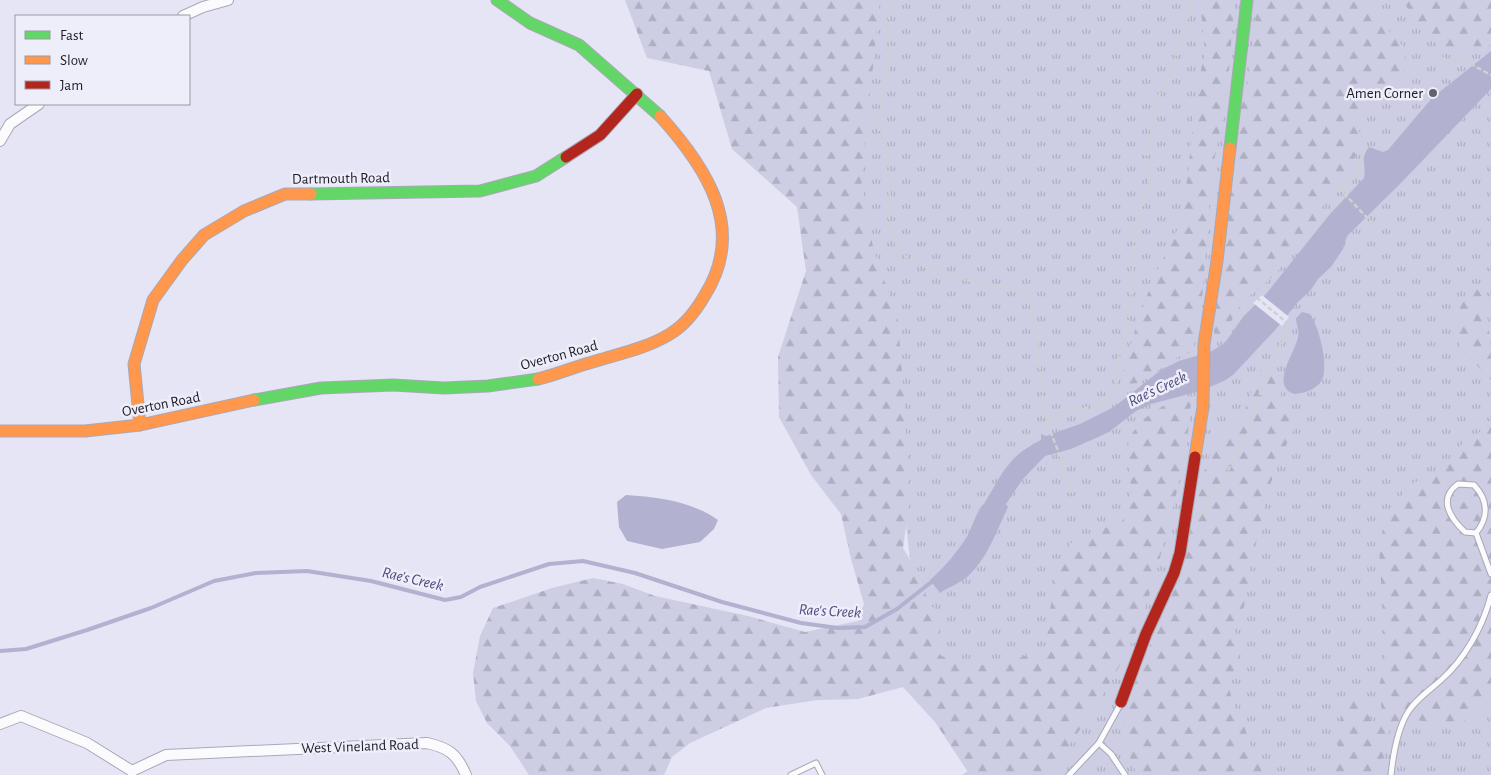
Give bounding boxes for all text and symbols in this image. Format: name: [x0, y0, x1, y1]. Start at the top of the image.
legend: [15, 15, 190, 105]
text: Fast: [60, 28, 84, 43]
text: Slow: [60, 53, 88, 68]
text: Jam: [60, 78, 83, 93]
place label: Amen Corner: [1346, 86, 1423, 101]
marker: Amen Corner: [1427, 87, 1439, 99]
street label: Dartmouth Road: [292, 170, 390, 187]
street label: Overton Road: [519, 338, 600, 373]
water label: Rae's Creek: [1126, 368, 1189, 409]
street label: Overton Road: [121, 390, 202, 419]
water label: Rae's Creek: [381, 564, 445, 594]
water label: Rae's Creek: [798, 601, 862, 621]
street label: West Vineland Road: [301, 737, 419, 756]

